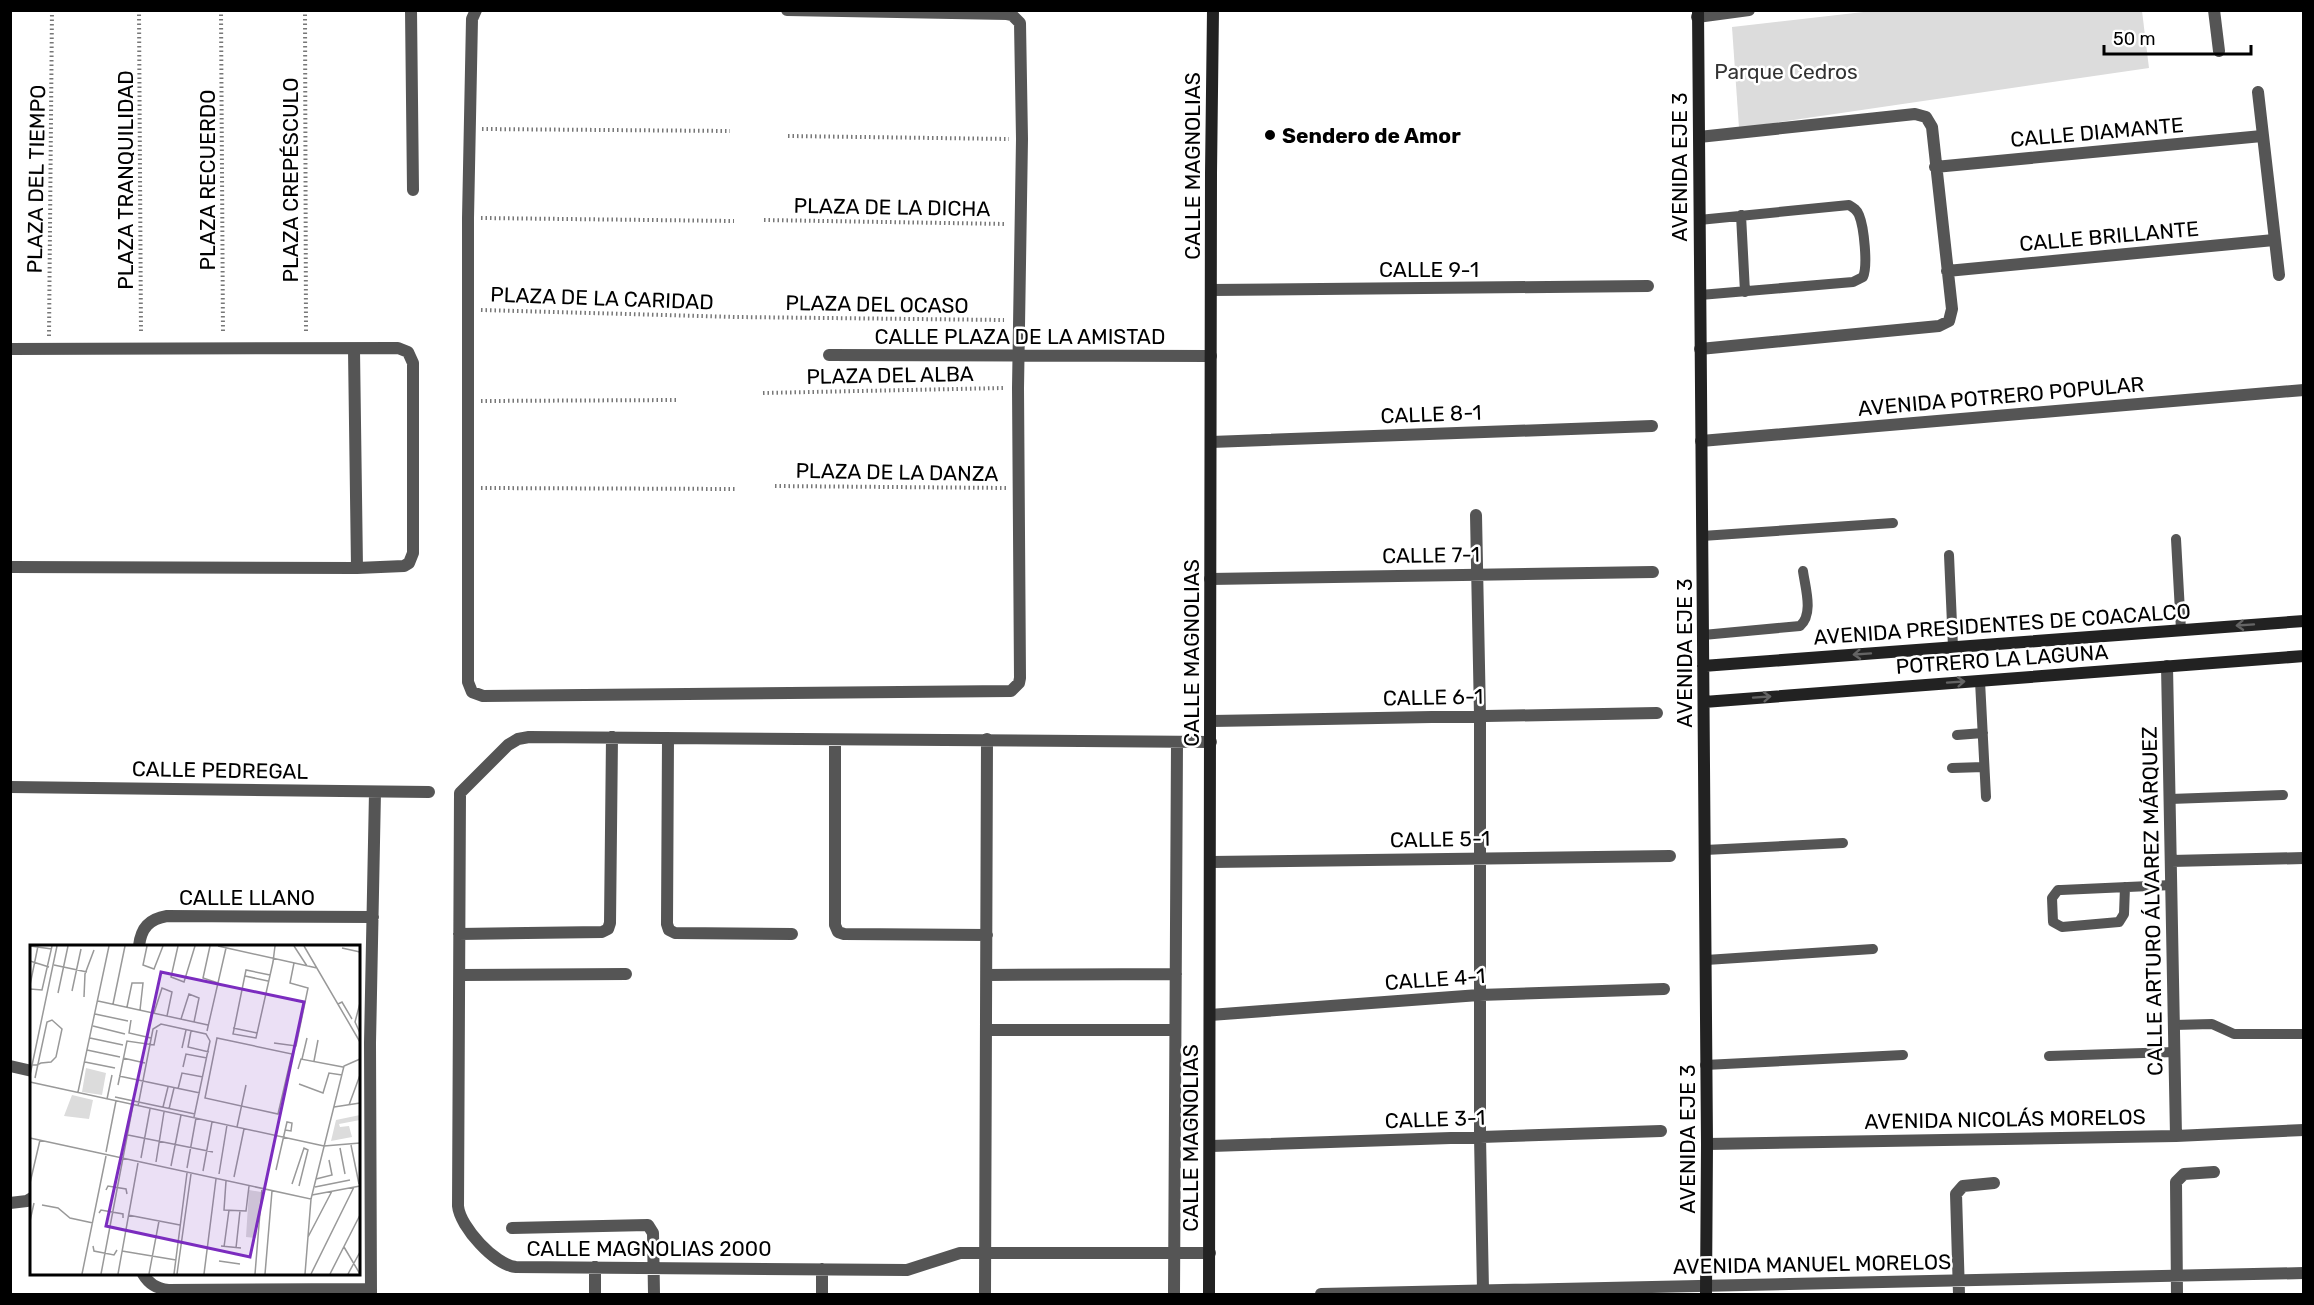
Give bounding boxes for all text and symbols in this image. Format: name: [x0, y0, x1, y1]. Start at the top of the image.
scale bar: [2104, 18, 2251, 56]
text: 50 m: [2113, 28, 2156, 50]
park label: Parque Cedros: [1714, 59, 1858, 84]
street label: PLAZA TRANQUILIDAD: [113, 70, 138, 290]
street label: CALLE MAGNOLIAS: [1180, 72, 1205, 260]
street label: PLAZA CREPÉSCULO: [278, 78, 303, 282]
street label: PLAZA DEL TIEMPO: [22, 84, 50, 274]
street label: PLAZA RECUERDO: [195, 90, 220, 270]
street label: AVENIDA EJE 3: [1667, 92, 1692, 242]
street label: CALLE DIAMANTE: [2009, 112, 2185, 152]
place label: Sendero de Amor: [1282, 123, 1461, 148]
marker: Sendero de Amor: [1263, 128, 1277, 142]
street label: PLAZA DE LA DICHA: [793, 193, 991, 221]
street label: CALLE BRILLANTE: [2018, 216, 2200, 256]
street label: CALLE 9-1: [1379, 257, 1479, 282]
street label: PLAZA DE LA CARIDAD: [490, 282, 714, 314]
street label: PLAZA DEL OCASO: [785, 290, 969, 318]
street label: CALLE PLAZA DE LA AMISTAD: [875, 324, 1165, 349]
street label: PLAZA DEL ALBA: [806, 361, 974, 389]
street label: AVENIDA POTRERO POPULAR: [1857, 371, 2145, 421]
street label: CALLE 8-1: [1380, 400, 1482, 428]
street label: PLAZA DE LA DANZA: [795, 458, 999, 486]
street label: CALLE 7-1: [1382, 542, 1480, 568]
street label: CALLE MAGNOLIAS: [1179, 559, 1204, 747]
street label: AVENIDA EJE 3: [1672, 578, 1697, 728]
street label: AVENIDA PRESIDENTES DE COACALCO: [1813, 598, 2191, 650]
one-way arrow: [2236, 620, 2256, 631]
street label: POTRERO LA LAGUNA: [1895, 639, 2109, 679]
one-way arrow: [1853, 649, 1873, 660]
one-way arrow: [1946, 677, 1966, 688]
street label: CALLE 6-1: [1383, 684, 1483, 710]
one-way arrow: [1751, 692, 1771, 703]
street label: CALLE ARTURO ÁLVAREZ MÁRQUEZ: [2136, 726, 2168, 1076]
street label: CALLE PEDREGAL: [132, 756, 309, 784]
street label: CALLE 5-1: [1390, 826, 1490, 852]
street label: CALLE LLANO: [179, 885, 315, 910]
inset map: [30, 945, 360, 1275]
street label: CALLE 4-1: [1384, 963, 1486, 995]
street label: CALLE MAGNOLIAS: [1178, 1044, 1203, 1232]
street label: AVENIDA EJE 3: [1675, 1064, 1700, 1214]
street label: AVENIDA NICOLÁS MORELOS: [1864, 1104, 2146, 1134]
street label: CALLE 3-1: [1384, 1105, 1486, 1133]
street label: CALLE MAGNOLIAS 2000: [527, 1236, 771, 1261]
street label: AVENIDA MANUEL MORELOS: [1673, 1249, 1951, 1279]

